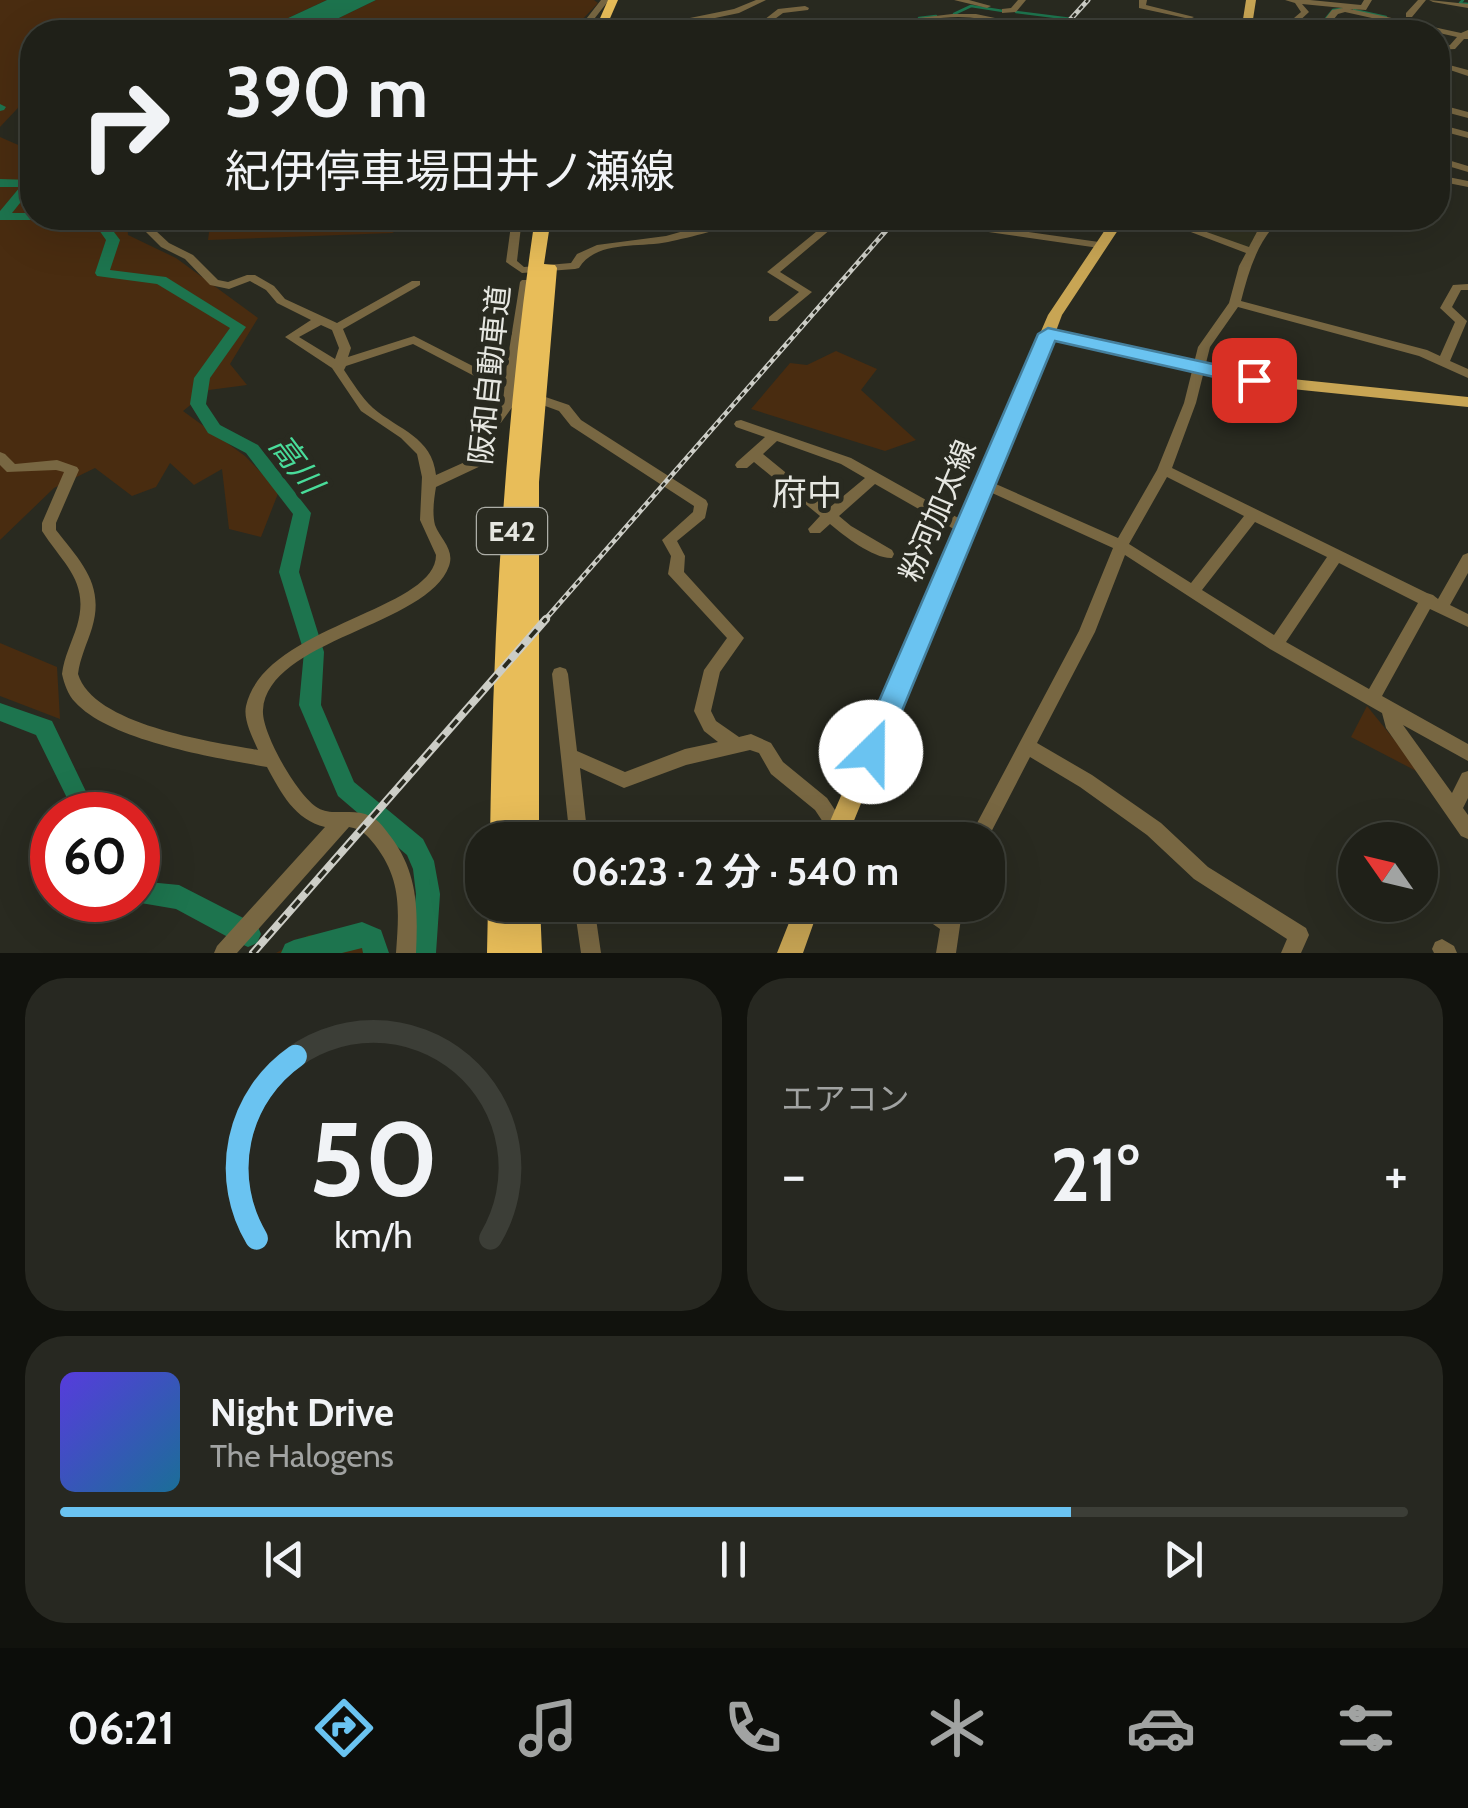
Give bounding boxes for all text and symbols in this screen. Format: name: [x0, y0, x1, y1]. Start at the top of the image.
text: 390 m: [225, 49, 428, 135]
icon: right: [60, 60, 190, 190]
text: 紀伊停車場田井ノ瀬線: [225, 144, 675, 198]
street label: 阪和自動車道: [462, 284, 517, 466]
pin: [1212, 338, 1297, 423]
icon: arrive: [1227, 353, 1282, 408]
water label: 高川: [262, 426, 333, 503]
street label: 粉河加太線: [891, 435, 984, 587]
district label: 府中: [772, 471, 842, 514]
road number: E42: [477, 508, 547, 554]
position arrow: [819, 700, 923, 804]
speed limit sign: 60: [30, 792, 160, 922]
north arrow: [1338, 822, 1438, 922]
map controls: [1338, 822, 1438, 922]
text: 06:23 · 2 分 · 540 m: [571, 848, 899, 895]
text: エアコン: [782, 1079, 910, 1118]
text: 50: [309, 1096, 438, 1222]
text: 21°: [1050, 1129, 1139, 1220]
text: −: [782, 1141, 806, 1208]
text: +: [1384, 1141, 1408, 1208]
text: km/h: [334, 1214, 412, 1257]
text: Night Drive: [210, 1389, 394, 1436]
text: The Halogens: [210, 1436, 394, 1475]
icon: previous: [257, 1532, 312, 1587]
icon: pause: [706, 1532, 761, 1587]
icon: next: [1156, 1532, 1211, 1587]
icon: directions: [309, 1693, 379, 1763]
icon: music: [513, 1693, 583, 1763]
icon: phone: [718, 1693, 788, 1763]
icon: climate: [922, 1693, 992, 1763]
icon: car: [1126, 1693, 1196, 1763]
icon: filters: [1331, 1693, 1401, 1763]
text: 06:21: [67, 1701, 175, 1755]

